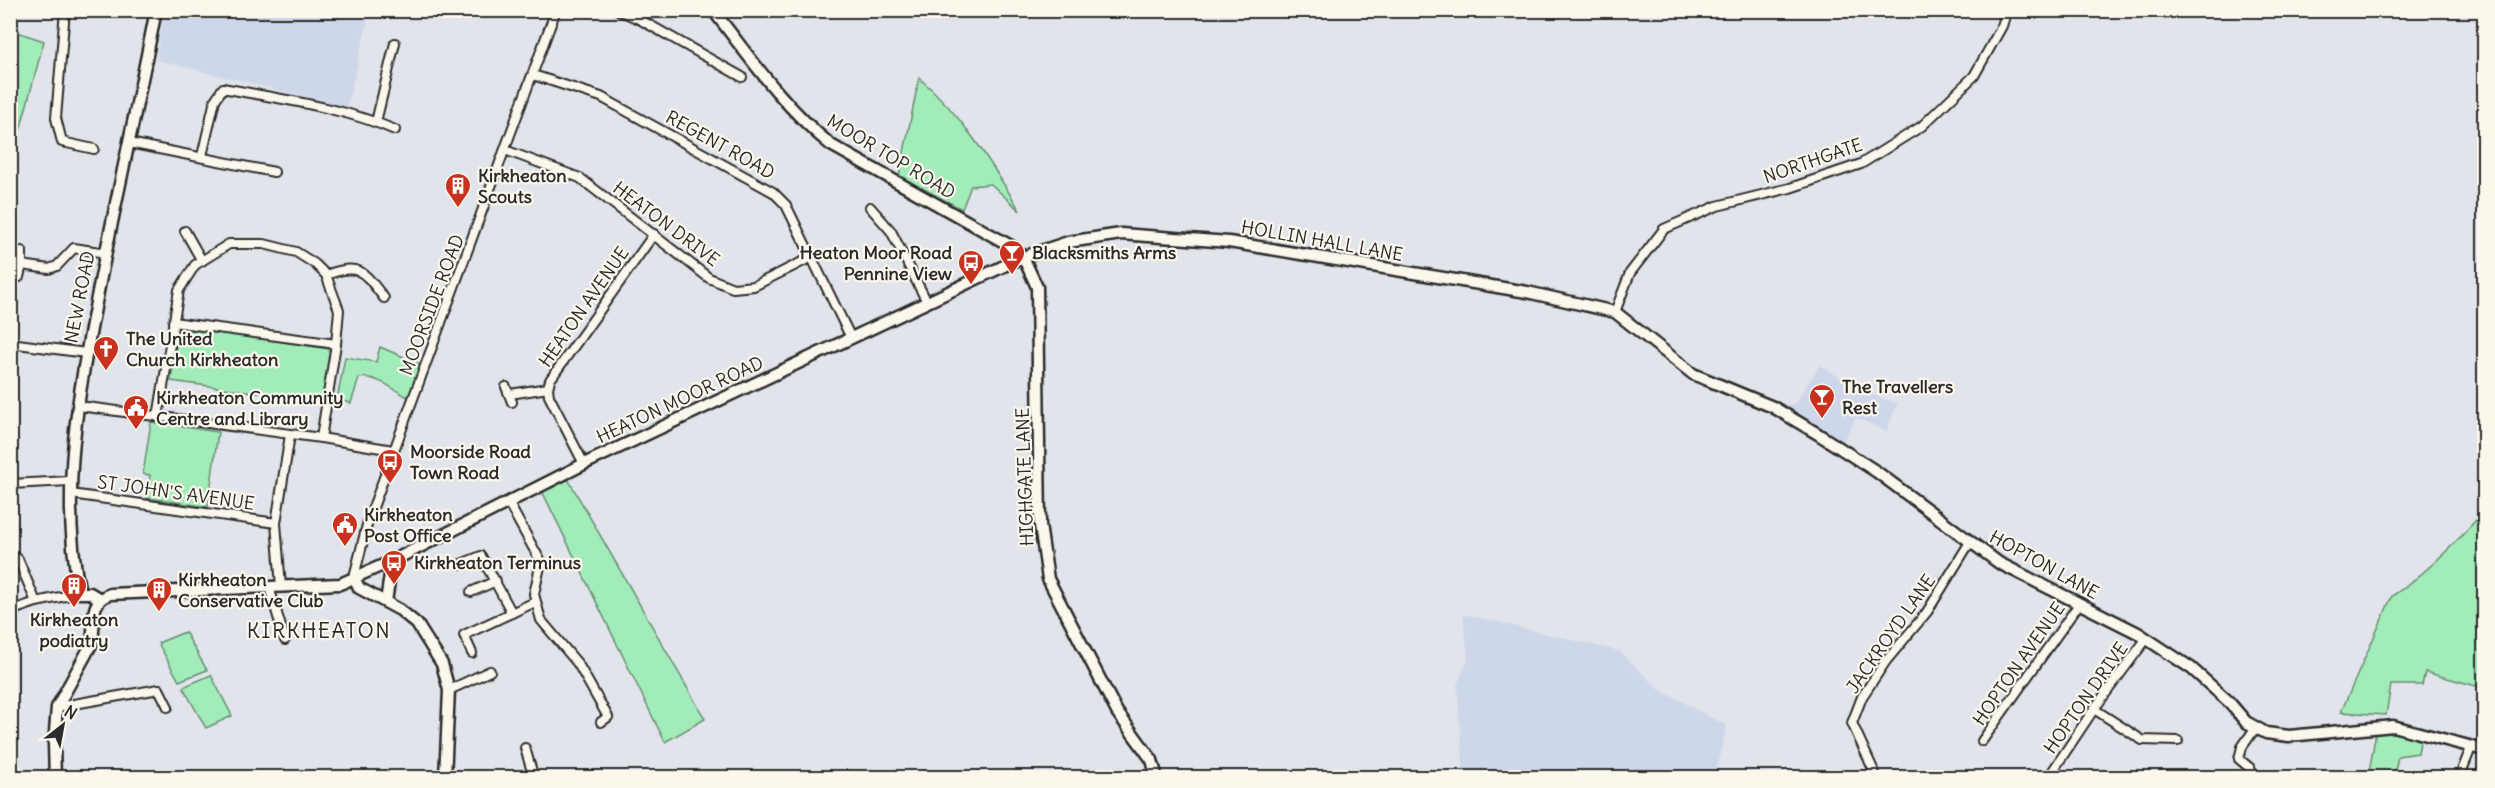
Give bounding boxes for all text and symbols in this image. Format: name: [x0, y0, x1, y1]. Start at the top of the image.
street label: REGENT ROAD: [662, 105, 779, 184]
street label: MOOR TOP ROAD: [823, 109, 960, 204]
street label: NORTHGATE: [1760, 133, 1865, 188]
place label: Kirkheaton Scouts: [478, 164, 567, 208]
building icon: Kirkheaton Scouts: [443, 171, 473, 209]
street label: HEATON DRIVE: [608, 176, 724, 271]
street label: HOLLIN HALL LANE: [1239, 215, 1405, 266]
street label: MOORSIDE ROAD: [394, 231, 469, 379]
bar icon: Blacksmiths Arms: [997, 238, 1027, 276]
place label: Heaton Moor Road Pennine View: [800, 241, 953, 285]
place label: Blacksmiths Arms: [1032, 241, 1176, 264]
street label: HEATON AVENUE: [533, 242, 634, 371]
bus stop icon: Heaton Moor Road Pennine View: [956, 248, 986, 286]
street label: NEW ROAD: [59, 249, 100, 345]
place label: The United Church Kirkheaton: [126, 327, 279, 371]
church icon: The United Church Kirkheaton: [91, 334, 121, 372]
street label: HEATON MOOR ROAD: [593, 351, 767, 448]
place label: The Travellers Rest: [1842, 375, 1953, 419]
bar icon: The Travellers Rest: [1807, 382, 1837, 420]
place label: Kirkheaton Community Centre and Library: [156, 386, 343, 430]
public building icon: Kirkheaton Community Centre and Library: [121, 393, 151, 431]
street label: HIGHGATE LANE: [1011, 407, 1038, 547]
place label: Moorside Road Town Road: [410, 440, 531, 484]
bus stop icon: Moorside Road Town Road: [375, 447, 405, 485]
street label: ST JOHN'S AVENUE: [96, 470, 256, 515]
place label: Kirkheaton Post Office: [364, 503, 453, 547]
public building icon: Kirkheaton Post Office: [330, 510, 360, 548]
street label: HOPTON LANE: [1985, 525, 2103, 604]
bus stop icon: Kirkheaton Terminus: [379, 548, 409, 586]
place label: Kirkheaton Terminus: [414, 551, 581, 574]
place label: Kirkheaton Conservative Club: [178, 568, 324, 612]
street label: JACKROYD LANE: [1841, 570, 1940, 698]
building icon: Kirkheaton podiatry: [59, 571, 89, 609]
building icon: Kirkheaton Conservative Club: [144, 575, 174, 613]
street label: HOPTON AVENUE: [1967, 598, 2070, 730]
place label: Kirkheaton podiatry: [30, 608, 119, 652]
district label: KIRKHEATON: [247, 617, 391, 644]
street label: HOPTON DRIVE: [2039, 637, 2133, 758]
north arrow: [33, 695, 93, 755]
text: N: [61, 701, 81, 724]

